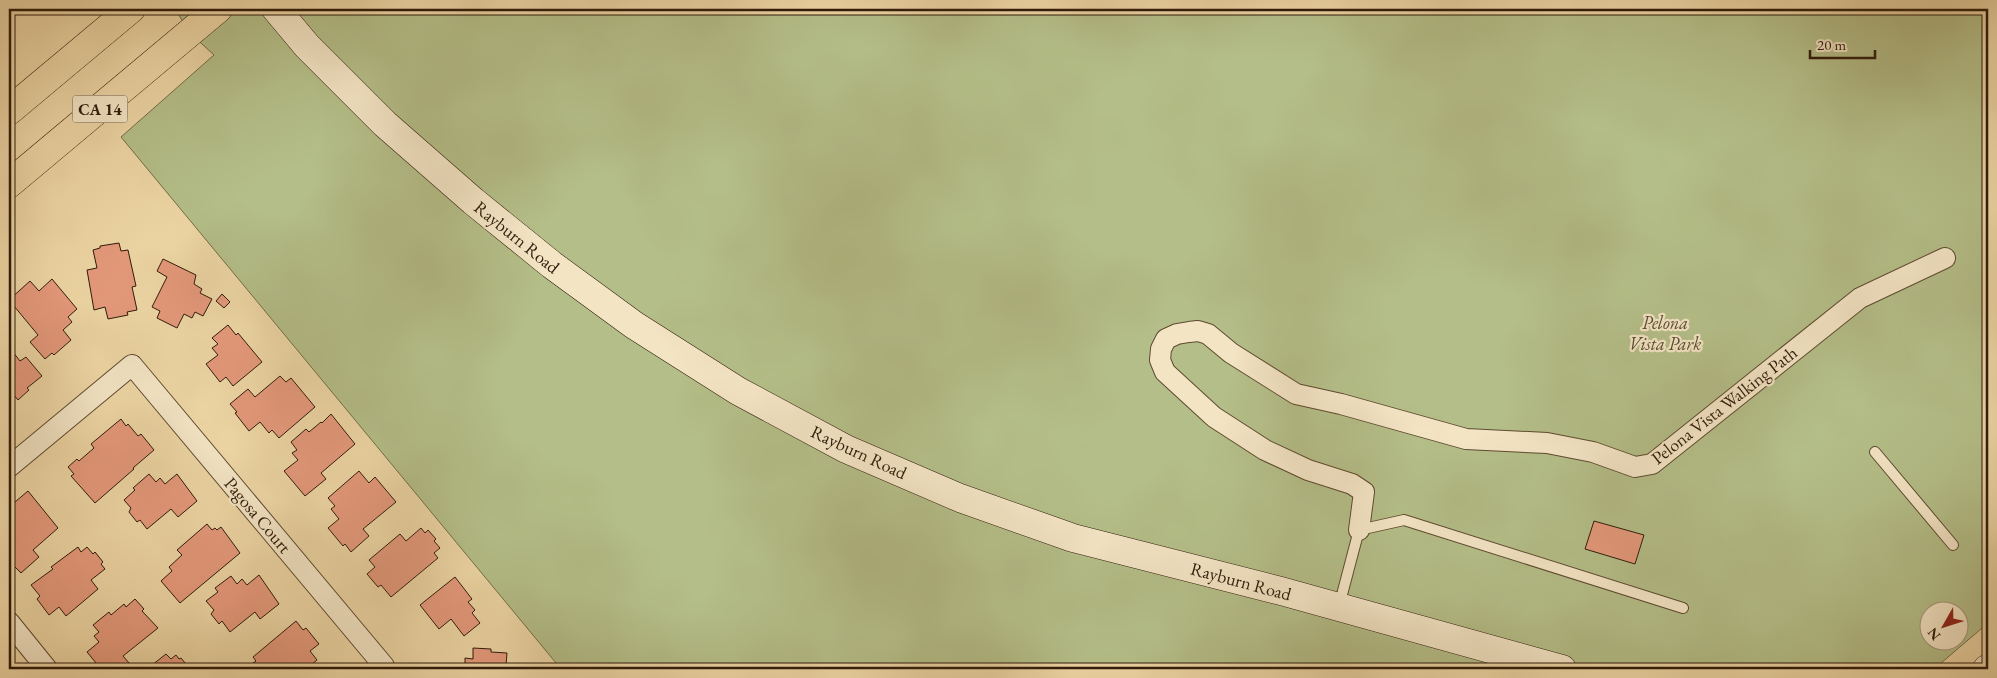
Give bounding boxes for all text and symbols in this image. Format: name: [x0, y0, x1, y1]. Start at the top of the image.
scale bar: [1810, 28, 1874, 60]
text: 20 m: [1817, 35, 1846, 54]
road number: CA 14: [72, 96, 128, 122]
street label: Rayburn Road: [470, 196, 565, 279]
park label: Pelona Vista Park: [1629, 311, 1701, 355]
street label: Pelona Vista Walking Path: [1646, 341, 1802, 469]
street label: Rayburn Road: [807, 420, 911, 485]
street label: Pagosa Court: [219, 472, 297, 558]
street label: Rayburn Road: [1188, 557, 1295, 606]
north arrow: [1920, 600, 1970, 650]
text: N: [1923, 624, 1944, 644]

